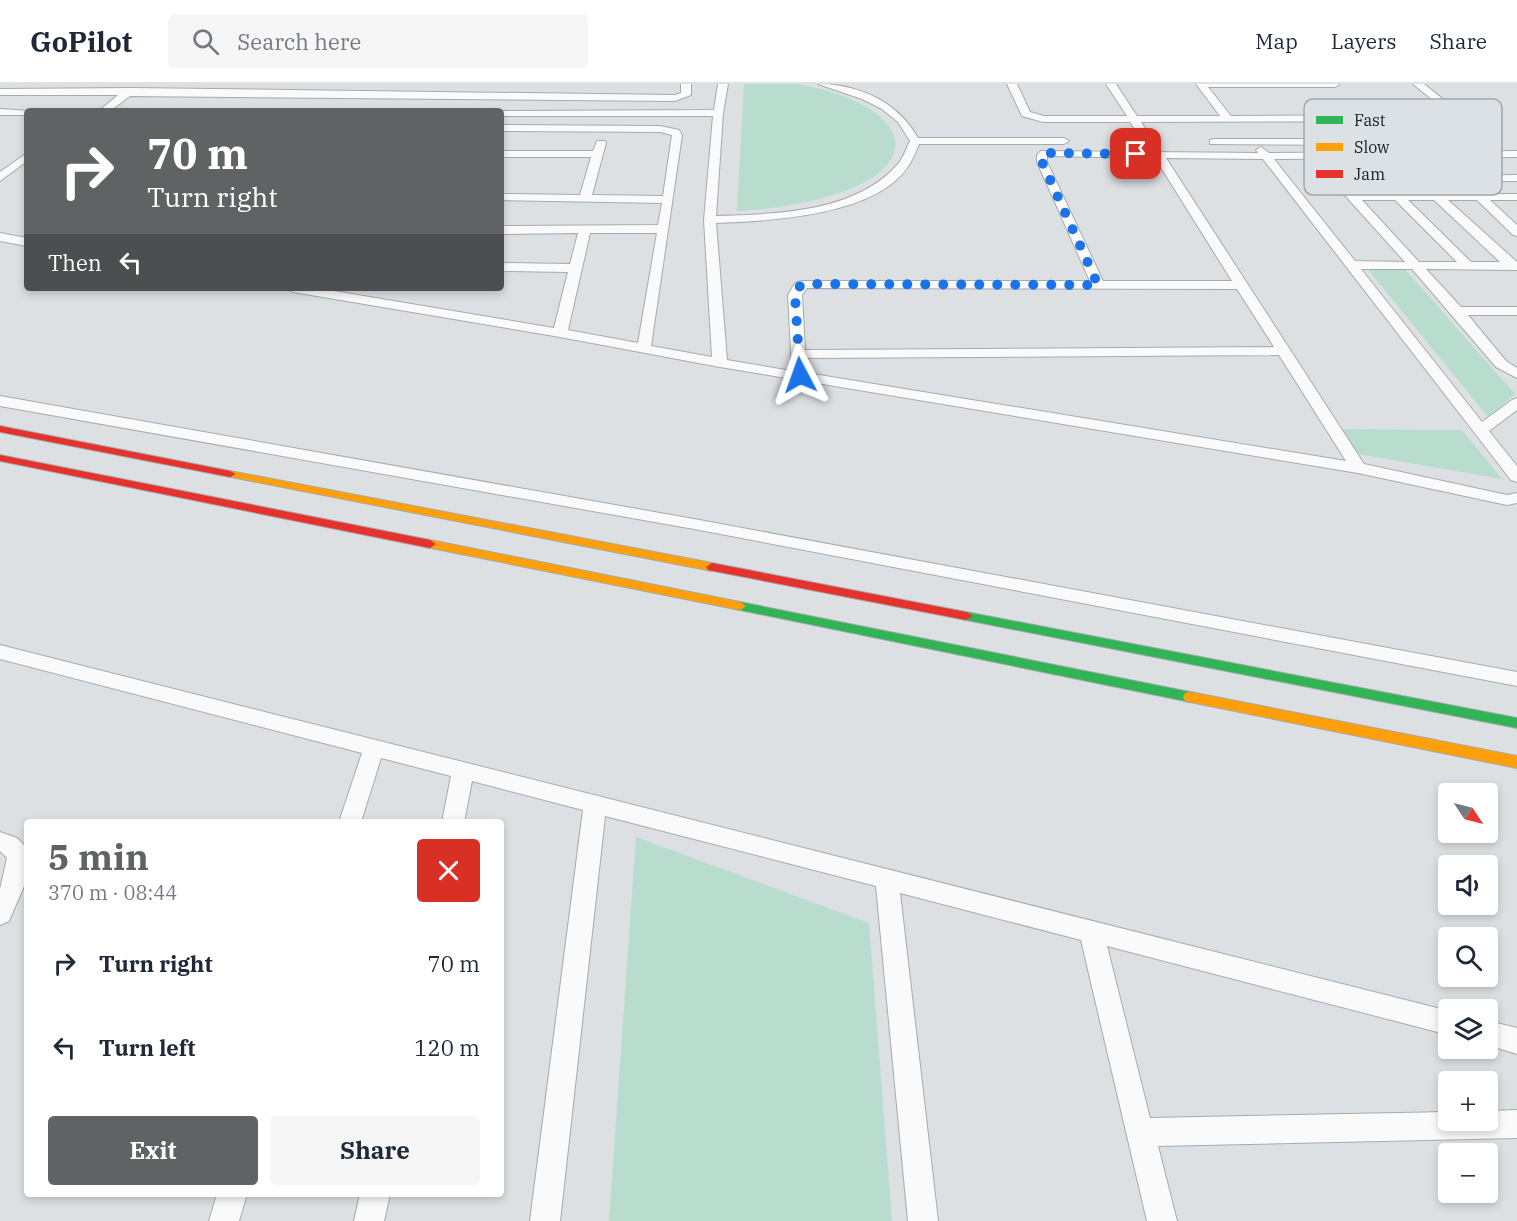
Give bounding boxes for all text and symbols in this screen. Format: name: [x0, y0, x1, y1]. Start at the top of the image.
search box: [168, 14, 588, 68]
text: GoPilot: [30, 23, 132, 60]
icon: search: [189, 25, 222, 58]
text: Search here: [237, 27, 361, 56]
text: Map: [1255, 27, 1298, 55]
text: Layers: [1331, 27, 1397, 55]
text: Share: [1430, 27, 1487, 55]
legend: [1304, 99, 1502, 195]
text: Fast: [1354, 110, 1386, 130]
text: 70 m: [147, 126, 248, 181]
pin: [1110, 128, 1161, 179]
icon: right: [48, 132, 126, 210]
icon: arrive: [1119, 137, 1152, 170]
text: Slow: [1354, 137, 1390, 157]
text: Jam: [1354, 164, 1385, 184]
text: Turn right: [147, 179, 278, 214]
icon: left: [114, 246, 147, 279]
text: Then: [48, 248, 102, 277]
position arrow: [768, 343, 832, 407]
north arrow: [1438, 783, 1498, 843]
map controls: [1438, 783, 1498, 1203]
text: 5 min: [48, 833, 149, 880]
button: close: [417, 839, 480, 902]
button: sound: [1438, 855, 1498, 915]
text: 370 m · 08:44: [48, 879, 177, 906]
button: search: [1438, 927, 1498, 987]
icon: right: [48, 947, 81, 980]
text: Turn right: [99, 949, 213, 978]
text: 70 m: [428, 949, 480, 978]
button: layers: [1438, 999, 1498, 1059]
icon: left: [48, 1031, 81, 1064]
text: Turn left: [99, 1033, 195, 1062]
text: 120 m: [414, 1033, 480, 1062]
button: +: [1438, 1071, 1498, 1131]
button: Exit: [48, 1116, 258, 1185]
button: Share: [270, 1116, 480, 1185]
button: −: [1438, 1143, 1498, 1203]

